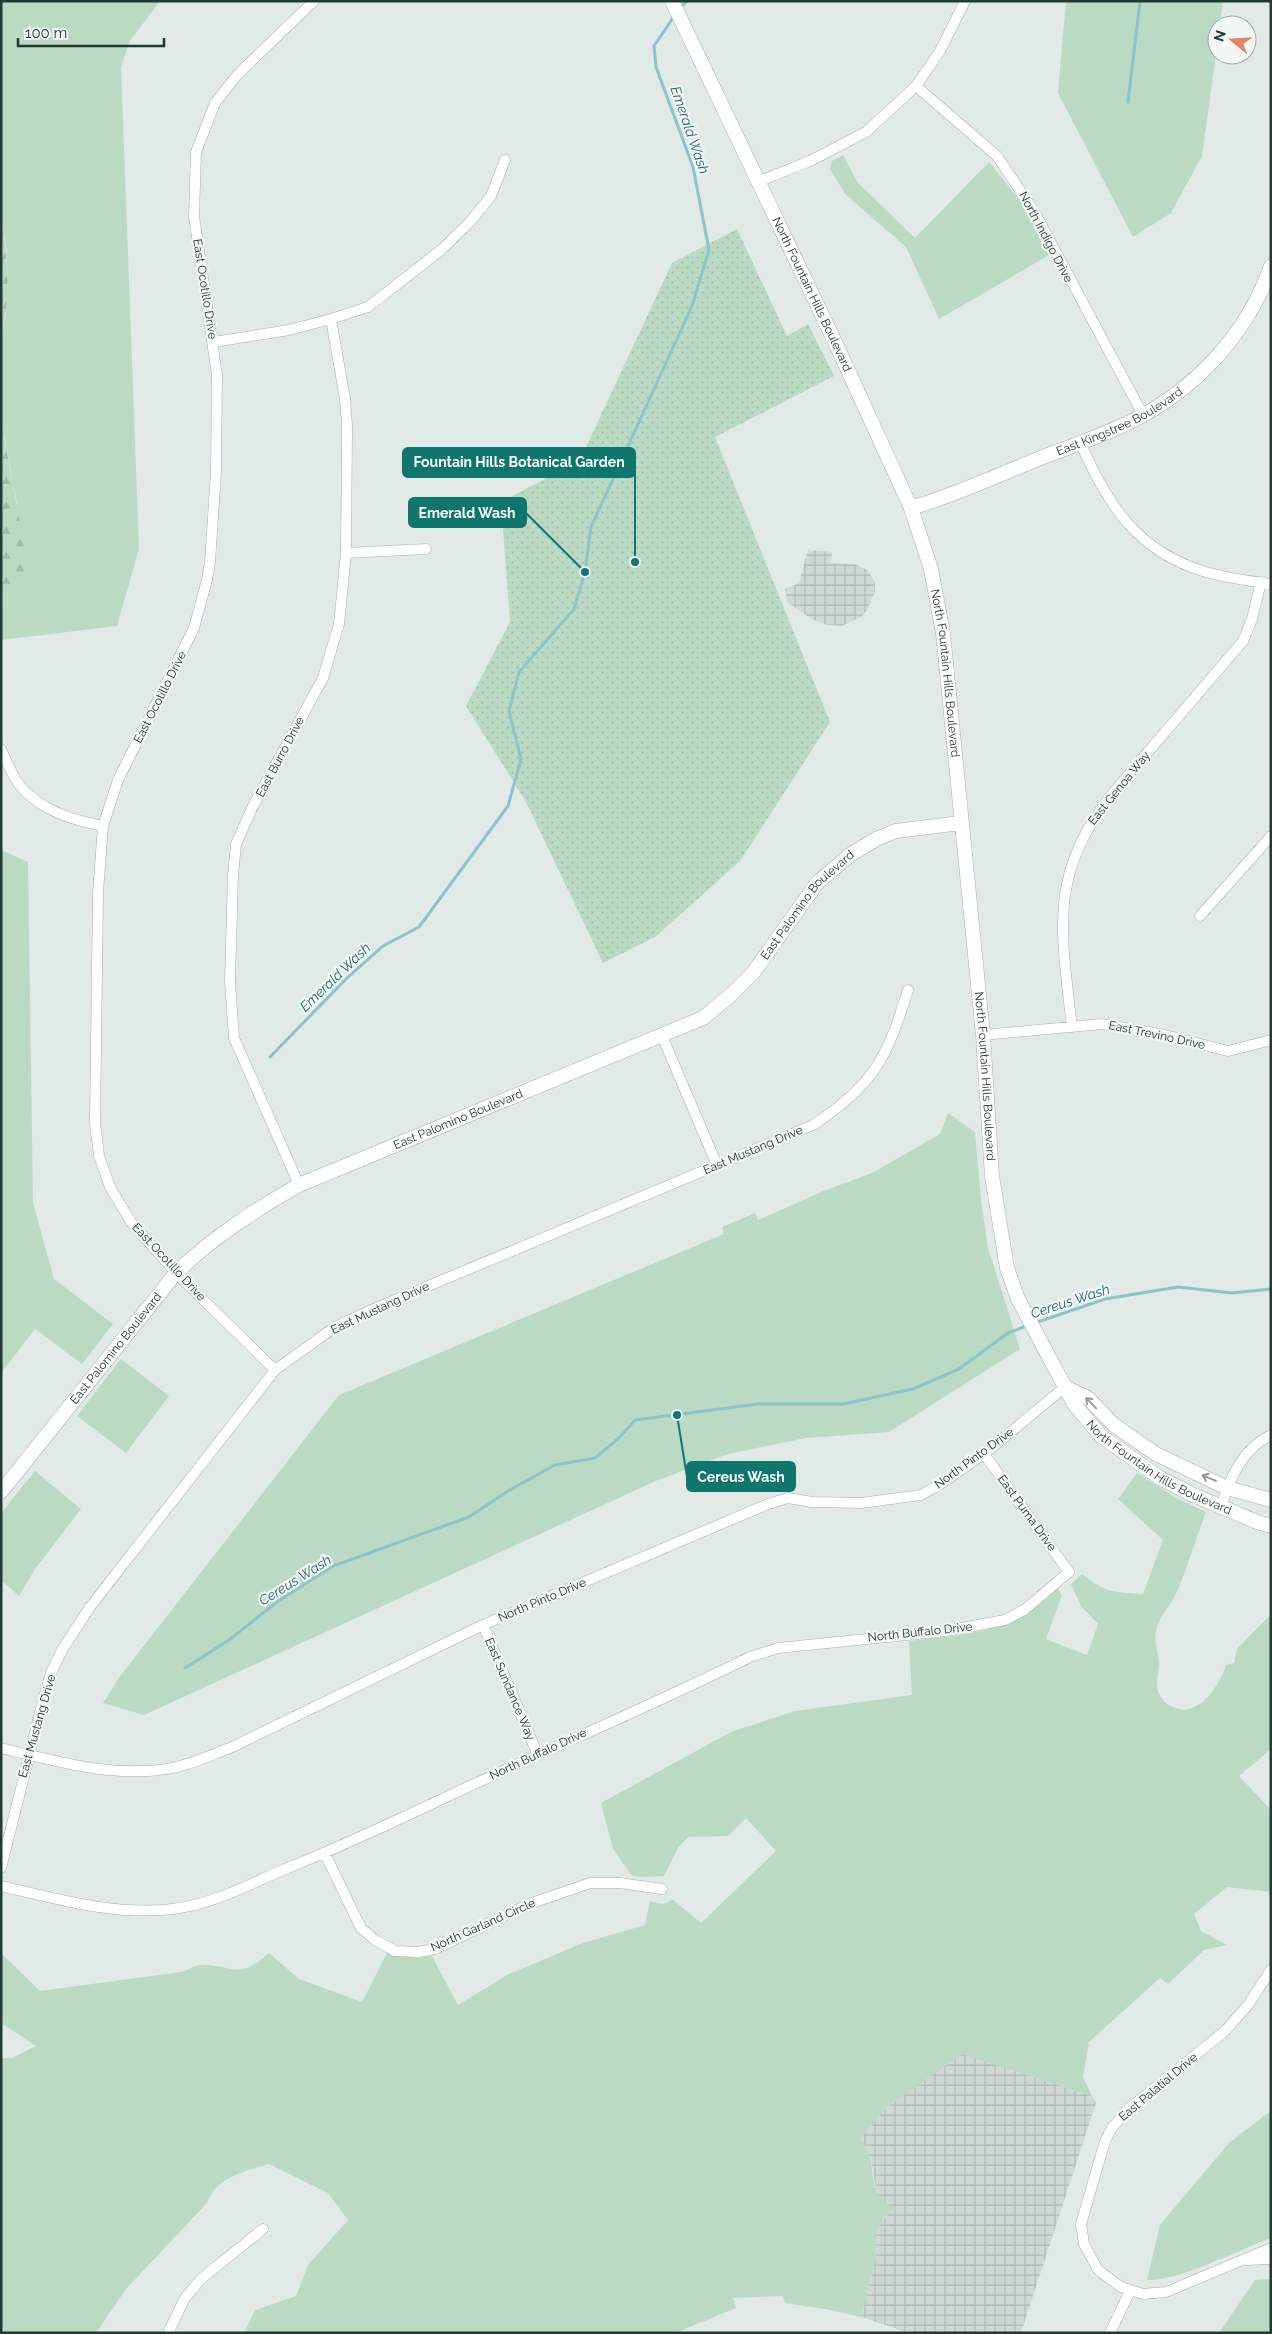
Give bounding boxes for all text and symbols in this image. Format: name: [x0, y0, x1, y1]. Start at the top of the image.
scale bar: [18, 15, 164, 47]
north arrow: [1207, 15, 1257, 65]
text: 100 m: [25, 24, 67, 42]
text: N: [1210, 28, 1229, 44]
water label: Emerald Wash: [667, 84, 713, 176]
street label: North Indigo Drive: [1016, 189, 1076, 285]
street label: North Fountain Hills Boulevard: [769, 215, 855, 374]
street label: East Ocotillo Drive: [190, 238, 220, 340]
street label: East Kingstree Boulevard: [1054, 385, 1185, 458]
callout: Fountain Hills Botanical Garden: [403, 448, 635, 477]
text: Fountain Hills Botanical Garden: [413, 454, 625, 470]
callout: Emerald Wash: [409, 498, 526, 527]
text: Emerald Wash: [419, 505, 515, 521]
street label: North Fountain Hills Boulevard: [928, 588, 962, 758]
street label: East Ocotillo Drive: [131, 649, 189, 745]
street label: East Burro Drive: [253, 714, 307, 800]
street label: East Genoa Way: [1085, 748, 1153, 828]
street label: East Palomino Boulevard: [758, 848, 857, 962]
water label: Emerald Wash: [296, 939, 374, 1015]
street label: North Fountain Hills Boulevard: [972, 991, 998, 1161]
street label: East Trevino Drive: [1107, 1018, 1207, 1052]
street label: East Palomino Boulevard: [391, 1086, 525, 1152]
street label: East Mustang Drive: [701, 1123, 805, 1177]
street label: East Ocotillo Drive: [129, 1220, 209, 1304]
street label: East Mustang Drive: [329, 1279, 431, 1337]
water label: Cereus Wash: [1028, 1281, 1112, 1321]
street label: East Palomino Boulevard: [67, 1290, 165, 1407]
one-way arrow: [1085, 1397, 1097, 1409]
street label: North Fountain Hills Boulevard: [1084, 1417, 1234, 1517]
street label: North Pinto Drive: [932, 1425, 1016, 1491]
callout: Cereus Wash: [687, 1462, 795, 1491]
text: Cereus Wash: [697, 1469, 785, 1485]
street label: East Puma Drive: [995, 1472, 1059, 1554]
one-way arrow: [1202, 1473, 1217, 1483]
water label: Cereus Wash: [256, 1551, 334, 1609]
street label: North Pinto Drive: [496, 1575, 588, 1625]
street label: North Buffalo Drive: [867, 1620, 973, 1644]
street label: East Sundance Way: [482, 1636, 538, 1743]
street label: East Mustang Drive: [16, 1673, 58, 1779]
street label: North Buffalo Drive: [487, 1725, 589, 1783]
street label: North Garland Circle: [429, 1896, 537, 1954]
street label: East Palatial Drive: [1116, 2050, 1200, 2124]

